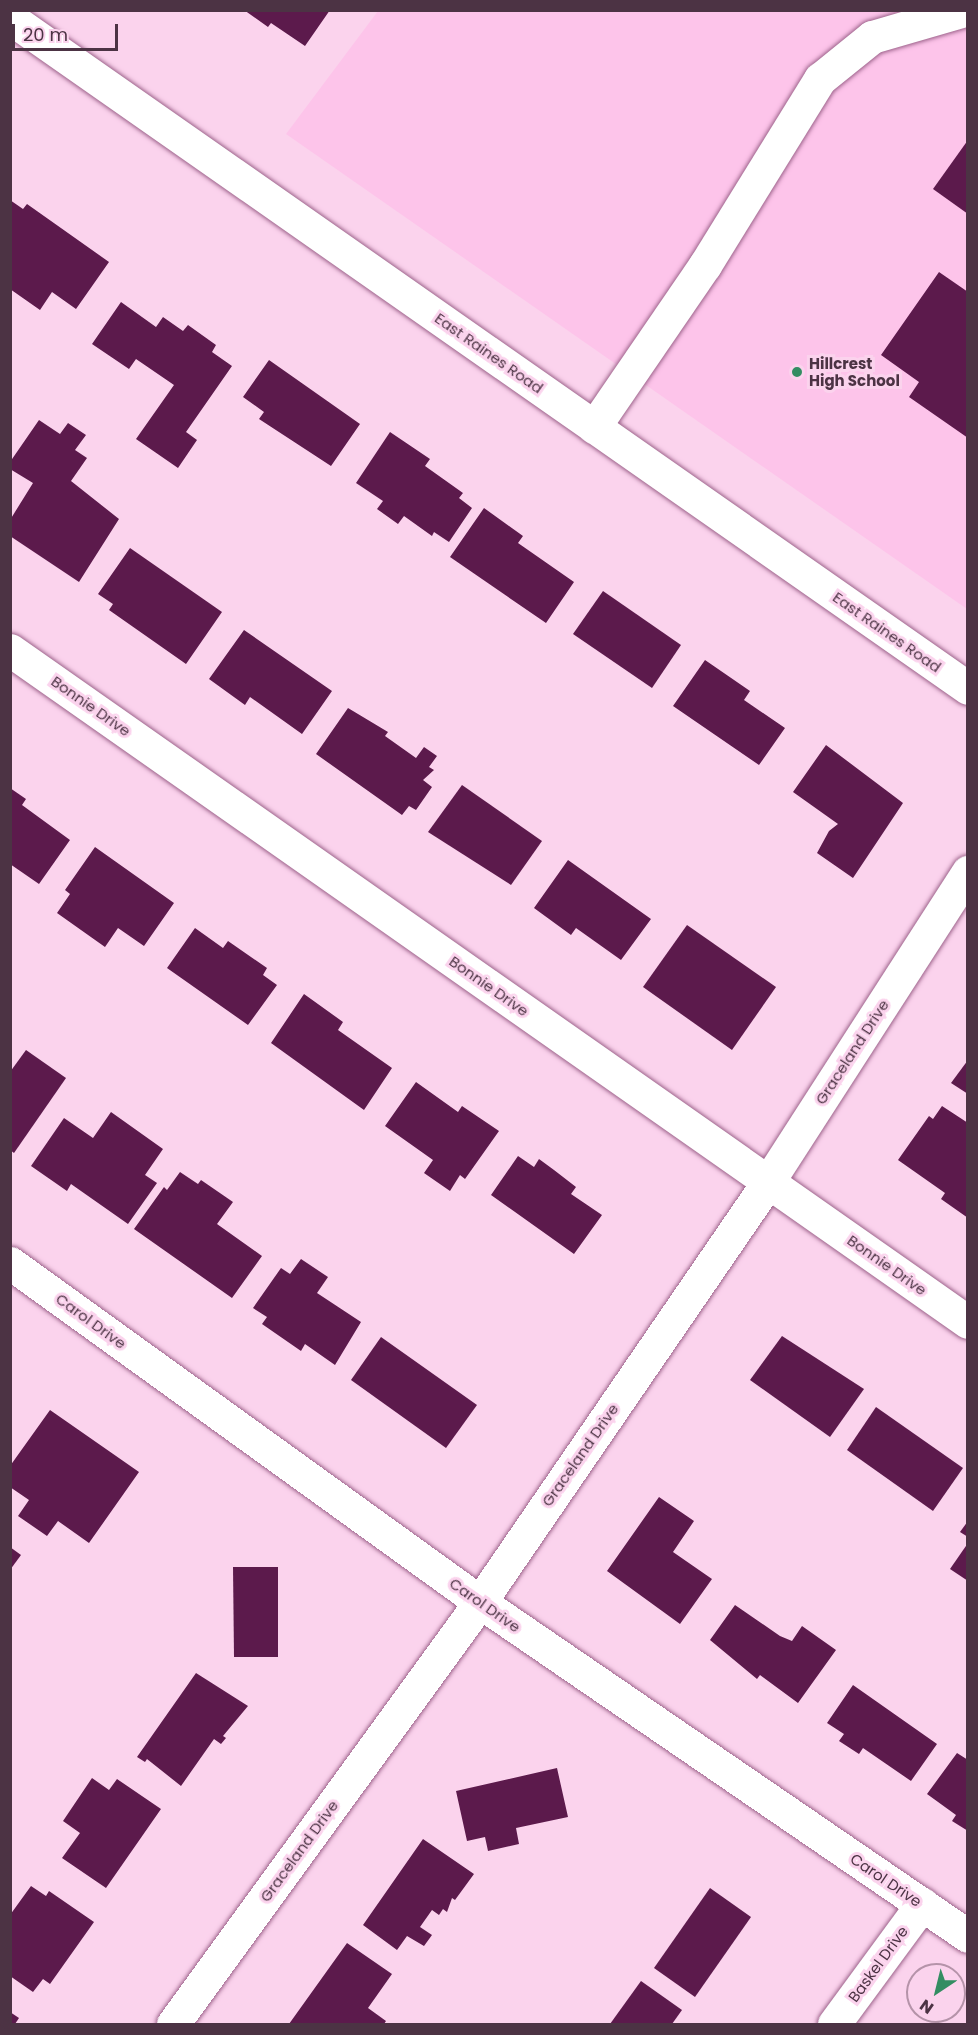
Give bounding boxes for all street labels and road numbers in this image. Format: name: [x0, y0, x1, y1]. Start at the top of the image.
street label: East Raines Road: [431, 309, 547, 397]
street label: East Raines Road: [829, 588, 945, 676]
street label: Bonnie Drive: [48, 672, 134, 740]
street label: Bonnie Drive: [446, 952, 532, 1020]
street label: Graceland Drive: [812, 996, 892, 1108]
street label: Bonnie Drive: [844, 1231, 930, 1299]
street label: Carol Drive: [52, 1290, 130, 1352]
street label: Graceland Drive: [538, 1400, 622, 1510]
street label: Carol Drive: [446, 1574, 524, 1636]
street label: Graceland Drive: [256, 1797, 342, 1905]
street label: Carol Drive: [847, 1850, 925, 1910]
street label: Baskel Drive: [844, 1923, 912, 2005]

